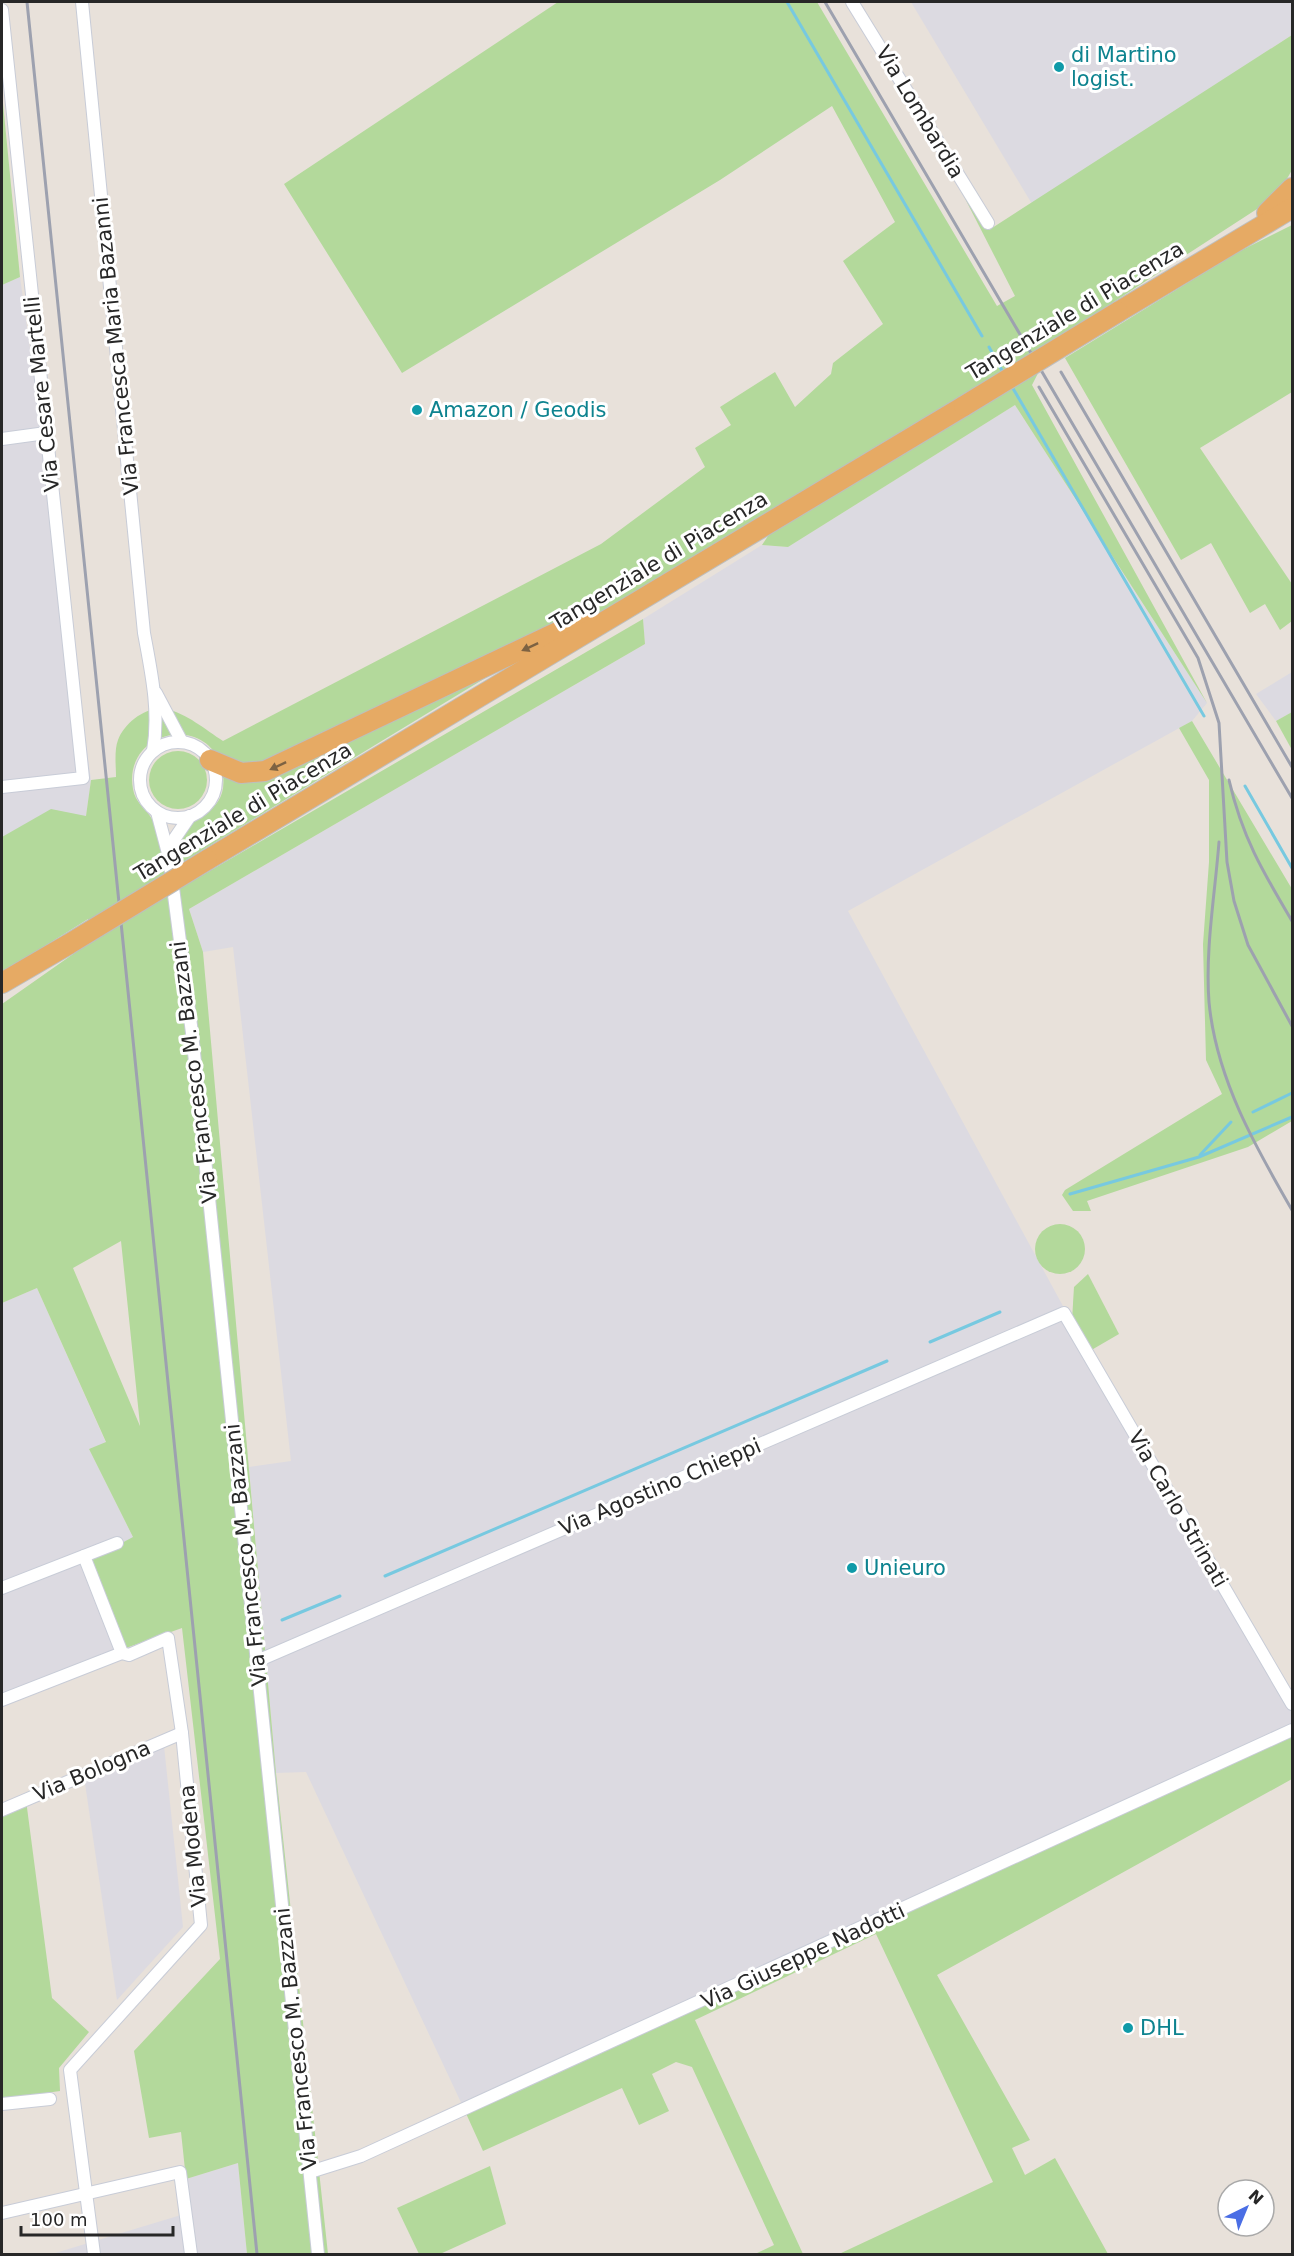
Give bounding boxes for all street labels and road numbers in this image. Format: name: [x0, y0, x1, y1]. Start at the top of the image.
street label: Via Lombardia: [871, 41, 969, 183]
street label: Via Francesca Maria Bazanni: [88, 196, 144, 496]
street label: Tangenziale di Piacenza: [961, 237, 1188, 386]
street label: Via Cesare Martelli: [20, 295, 64, 493]
street label: Tangenziale di Piacenza: [545, 487, 772, 636]
street label: Tangenziale di Piacenza: [129, 738, 356, 887]
street label: Via Francesco M. Bazzani: [166, 940, 222, 1204]
street label: Via Francesco M. Bazzani: [220, 1422, 272, 1688]
street label: Via Carlo Strinati: [1123, 1426, 1233, 1592]
street label: Via Agostino Chieppi: [555, 1434, 765, 1540]
street label: Via Bologna: [30, 1736, 154, 1806]
street label: Via Modena: [175, 1784, 211, 1908]
street label: Via Giuseppe Nadotti: [697, 1898, 909, 2014]
street label: Via Francesco M. Bazzani: [270, 1906, 322, 2172]

